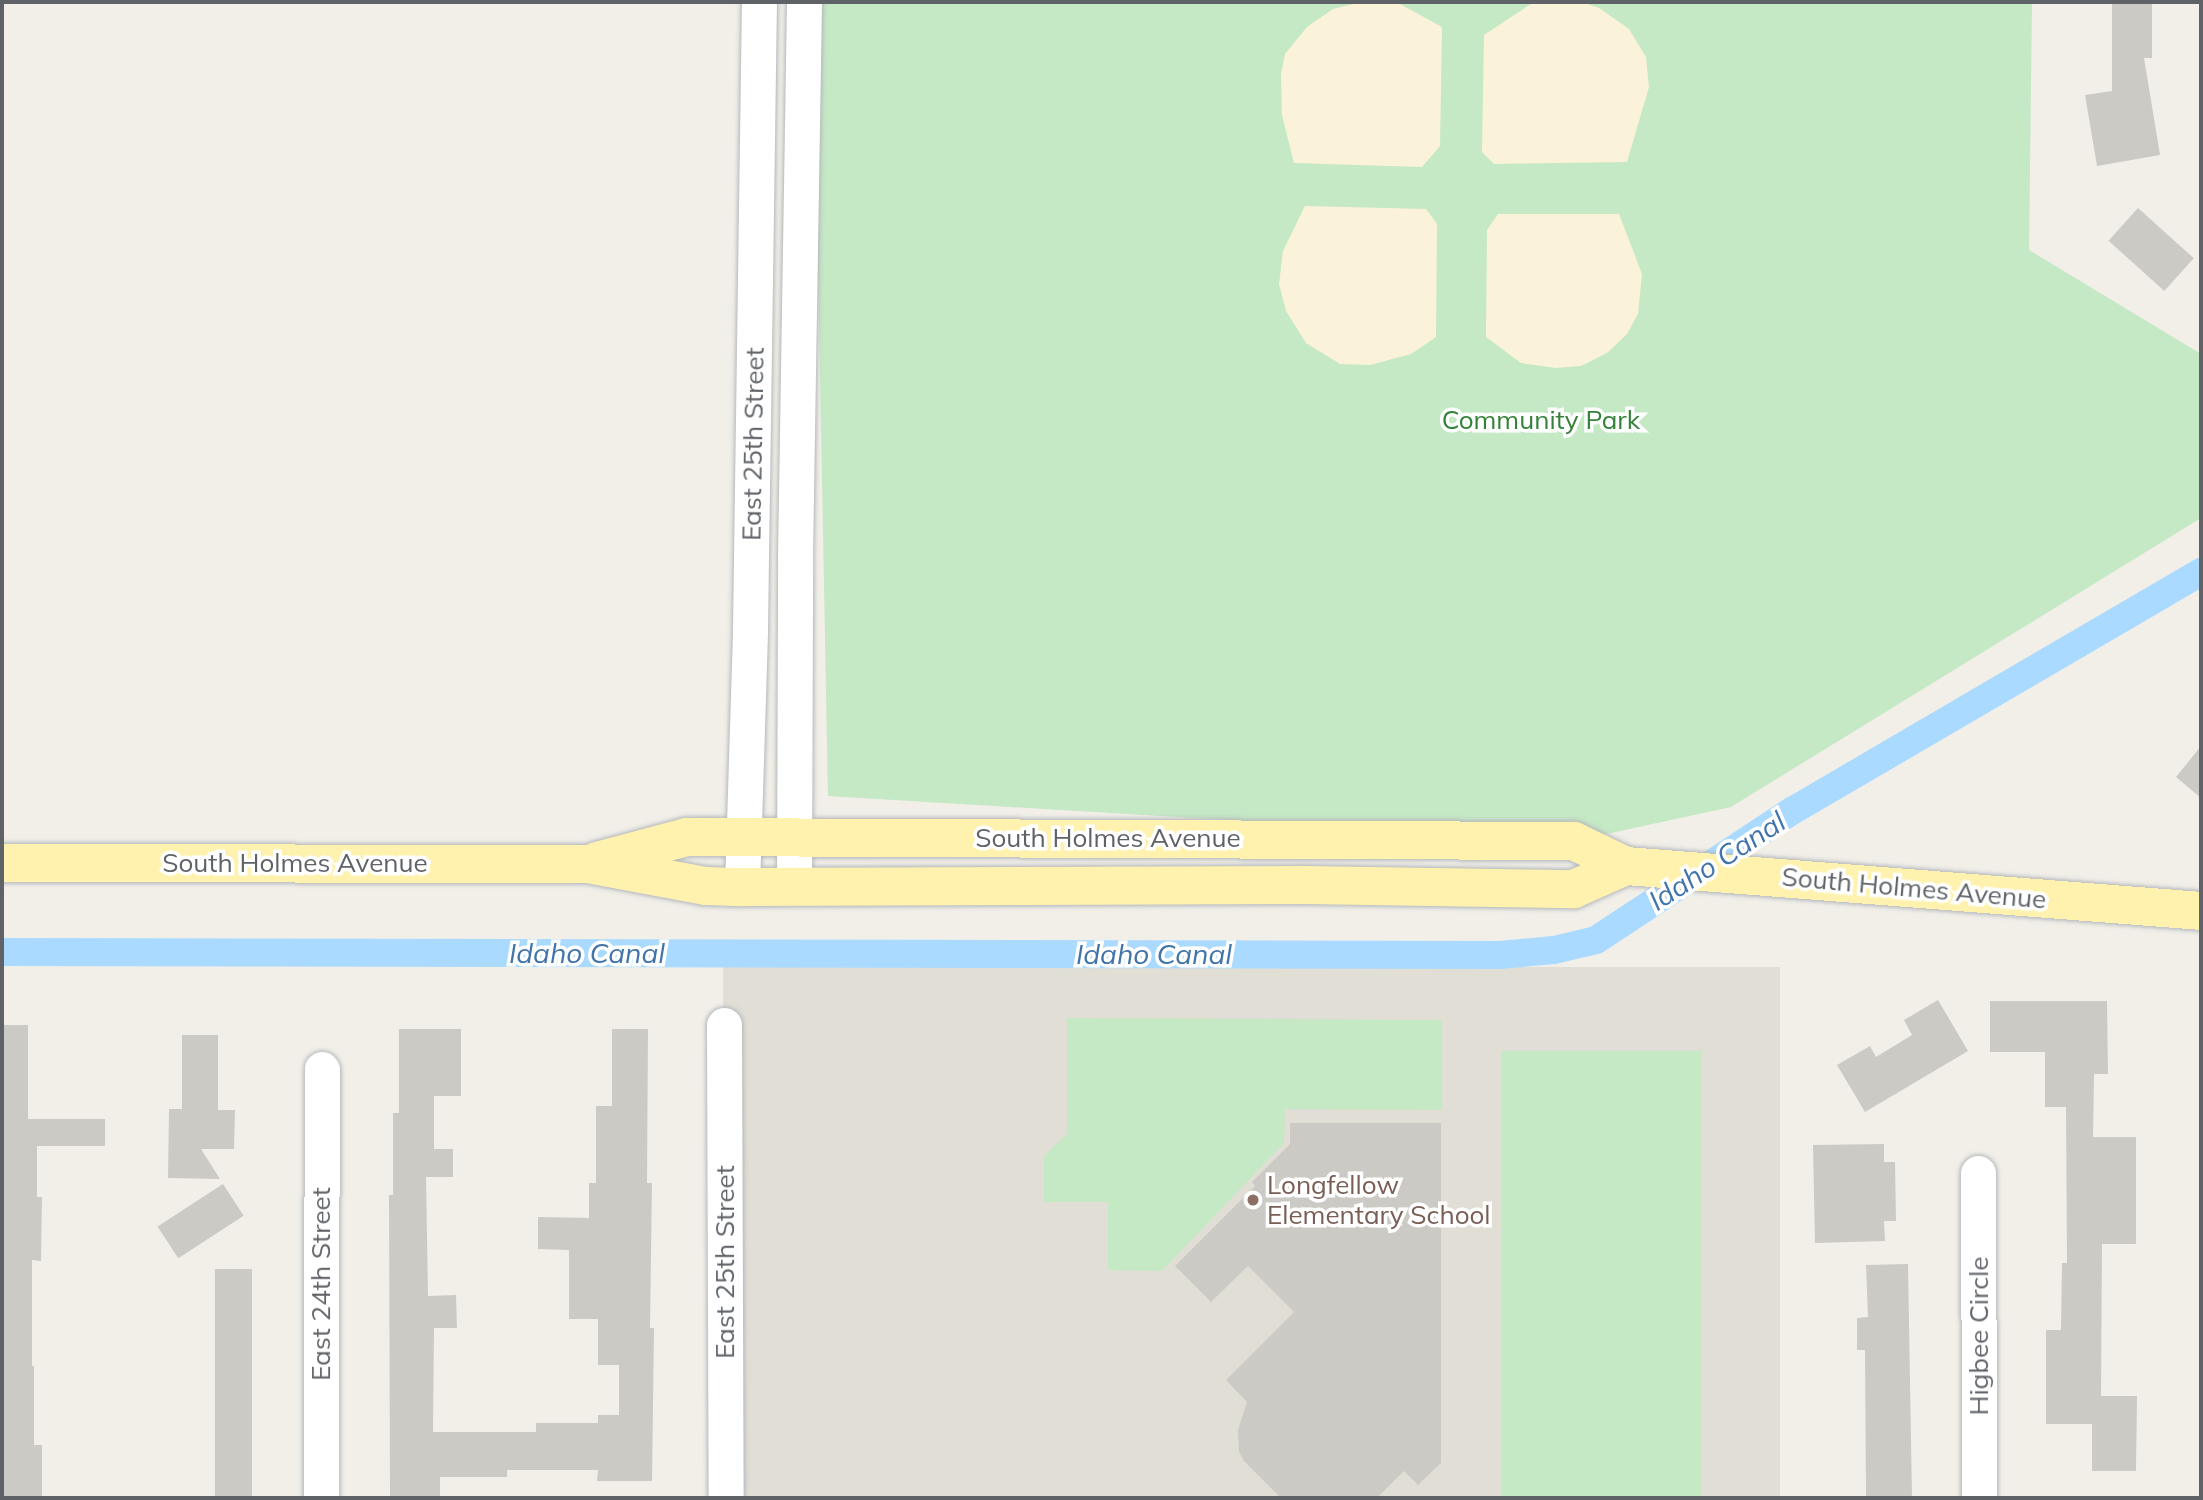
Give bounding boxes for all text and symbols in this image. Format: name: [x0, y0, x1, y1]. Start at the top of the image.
street label: East 25th Street: [736, 347, 770, 541]
park label: Community Park: [1442, 404, 1640, 436]
water label: Idaho Canal: [1642, 804, 1792, 918]
street label: South Holmes Avenue: [975, 822, 1241, 854]
street label: South Holmes Avenue: [162, 847, 428, 879]
street label: South Holmes Avenue: [1780, 861, 2048, 915]
water label: Idaho Canal: [509, 936, 665, 970]
water label: Idaho Canal: [1076, 937, 1232, 971]
street label: East 25th Street: [709, 1165, 741, 1359]
place label: Longfellow Elementary School: [1267, 1169, 1491, 1230]
street label: East 24th Street: [305, 1187, 337, 1381]
marker: Longfellow Elementary School: [1245, 1192, 1261, 1208]
street label: Higbee Circle: [1963, 1257, 1995, 1415]

